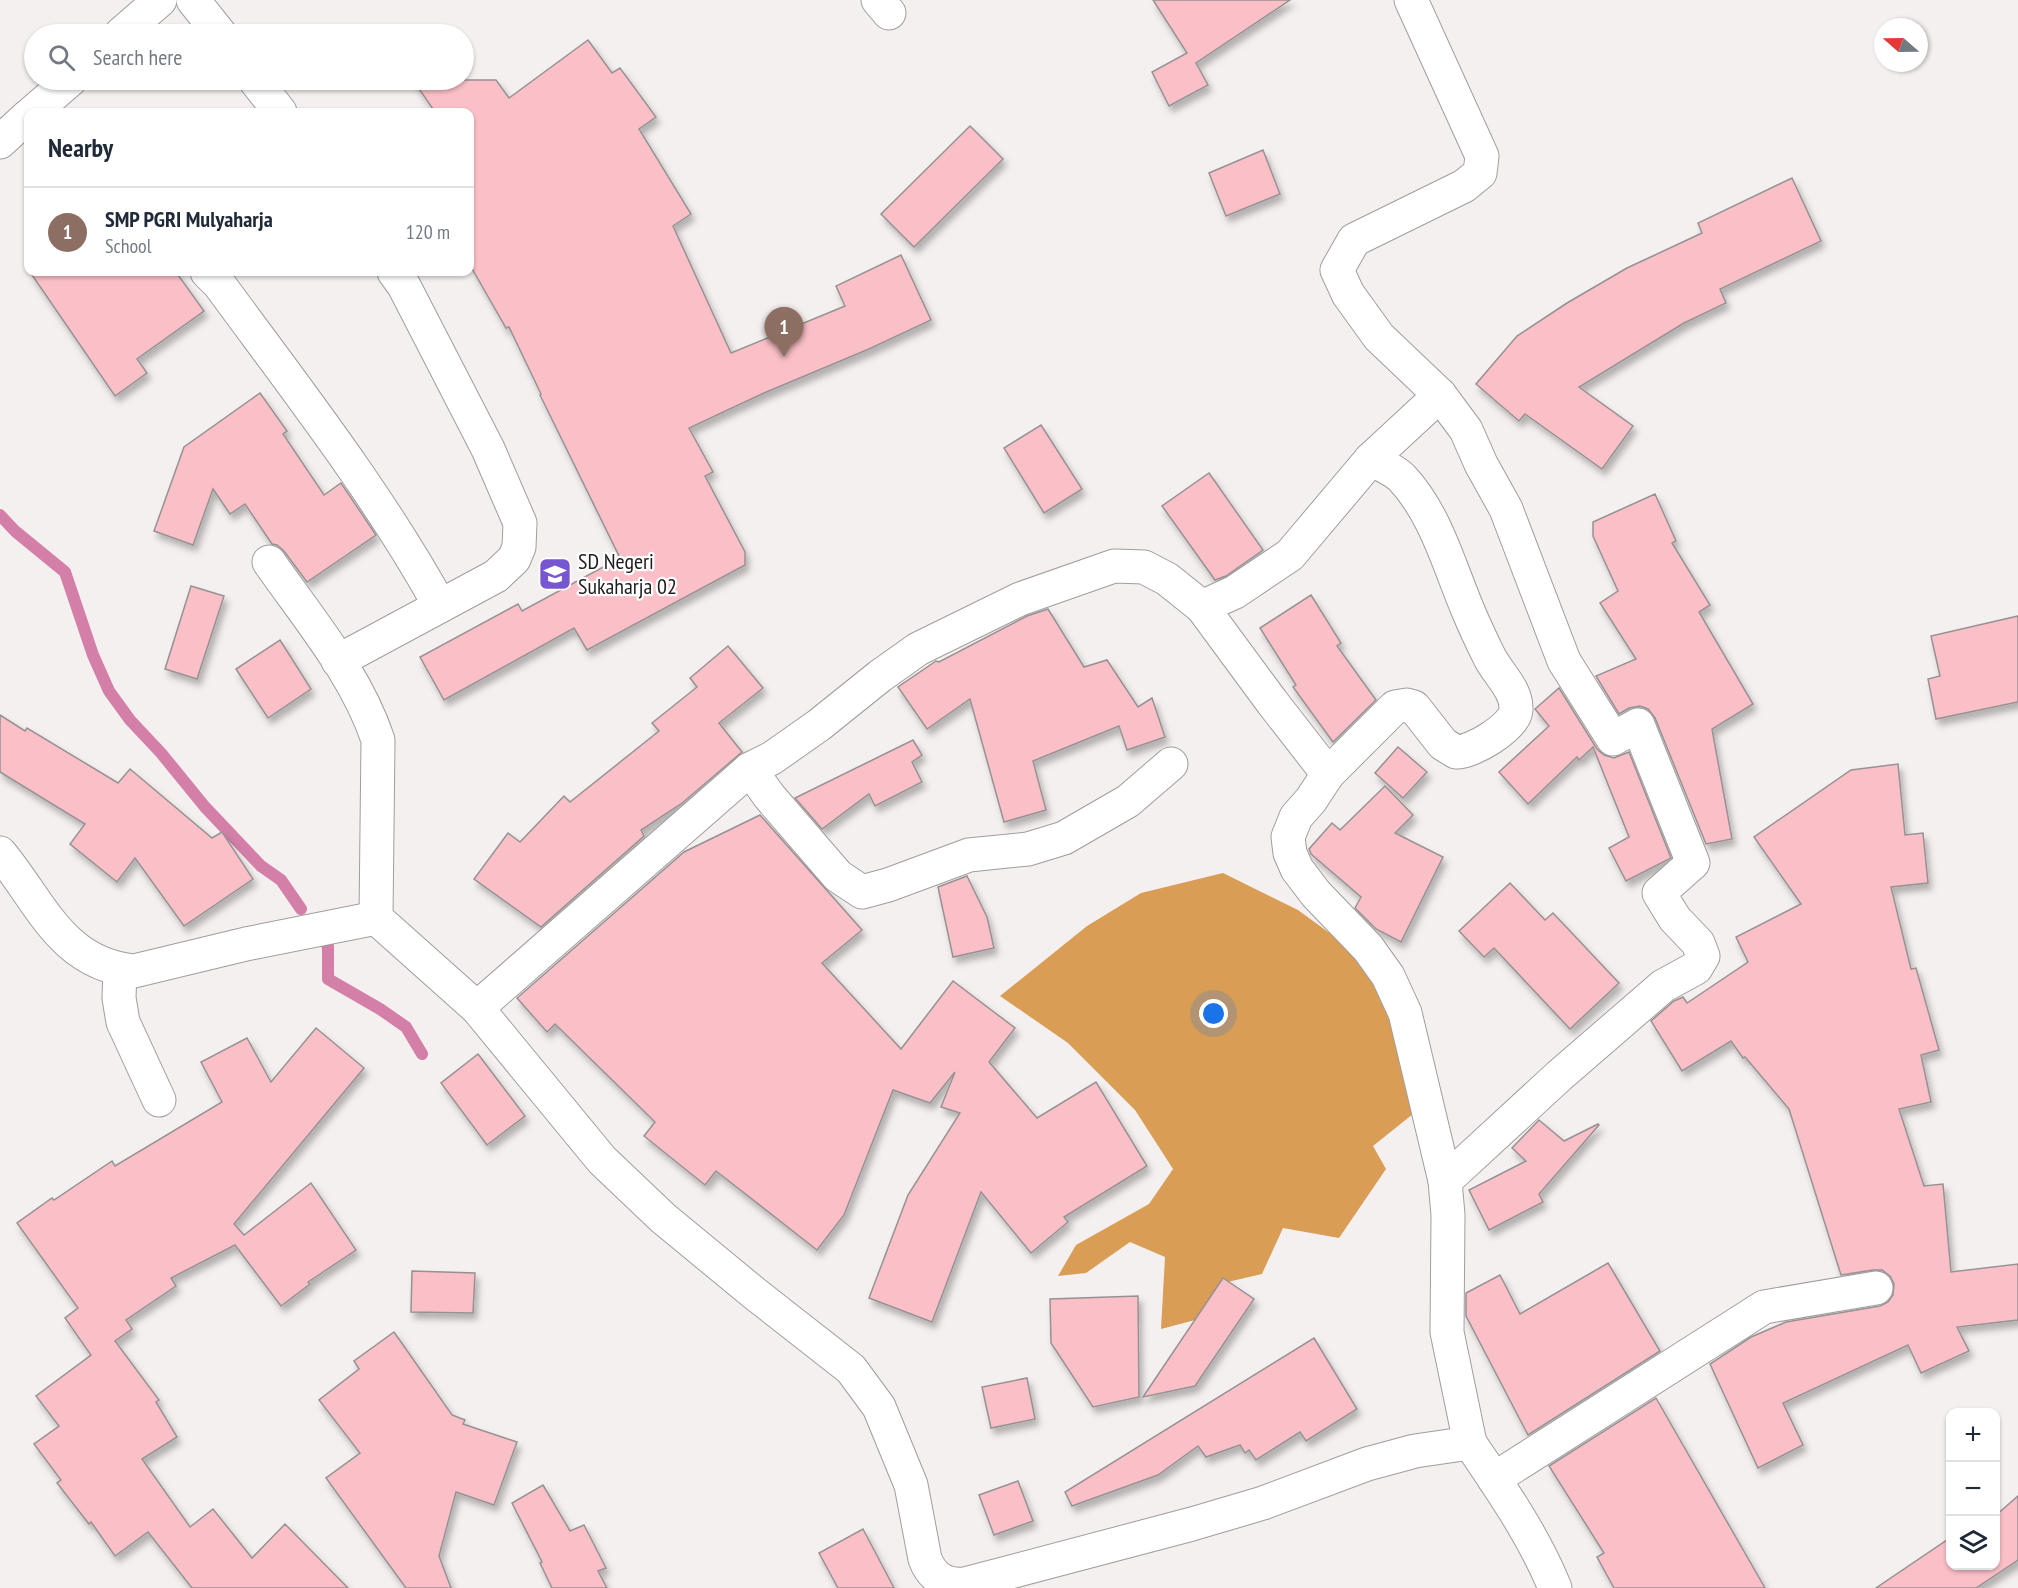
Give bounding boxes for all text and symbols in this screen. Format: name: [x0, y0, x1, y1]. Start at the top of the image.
north arrow: [1874, 18, 1928, 72]
search box: [24, 24, 474, 90]
icon: search: [45, 41, 78, 74]
text: Search here: [93, 43, 182, 71]
text: Nearby: [48, 131, 113, 164]
text: SMP PGRI Mulyaharja: [105, 205, 273, 233]
text: 1: [63, 219, 72, 245]
text: 120 m: [406, 219, 450, 245]
text: School: [105, 233, 151, 259]
pin: 1: [764, 308, 804, 357]
place label: SD Negeri Sukaharja 02: [578, 547, 677, 600]
school or university icon: SD Negeri Sukaharja 02: [537, 556, 573, 592]
your location: [1199, 999, 1228, 1028]
map controls: [1946, 1408, 2000, 1570]
button: +: [1946, 1408, 2000, 1462]
button: −: [1946, 1462, 2000, 1516]
button: layers: [1946, 1516, 2000, 1570]

